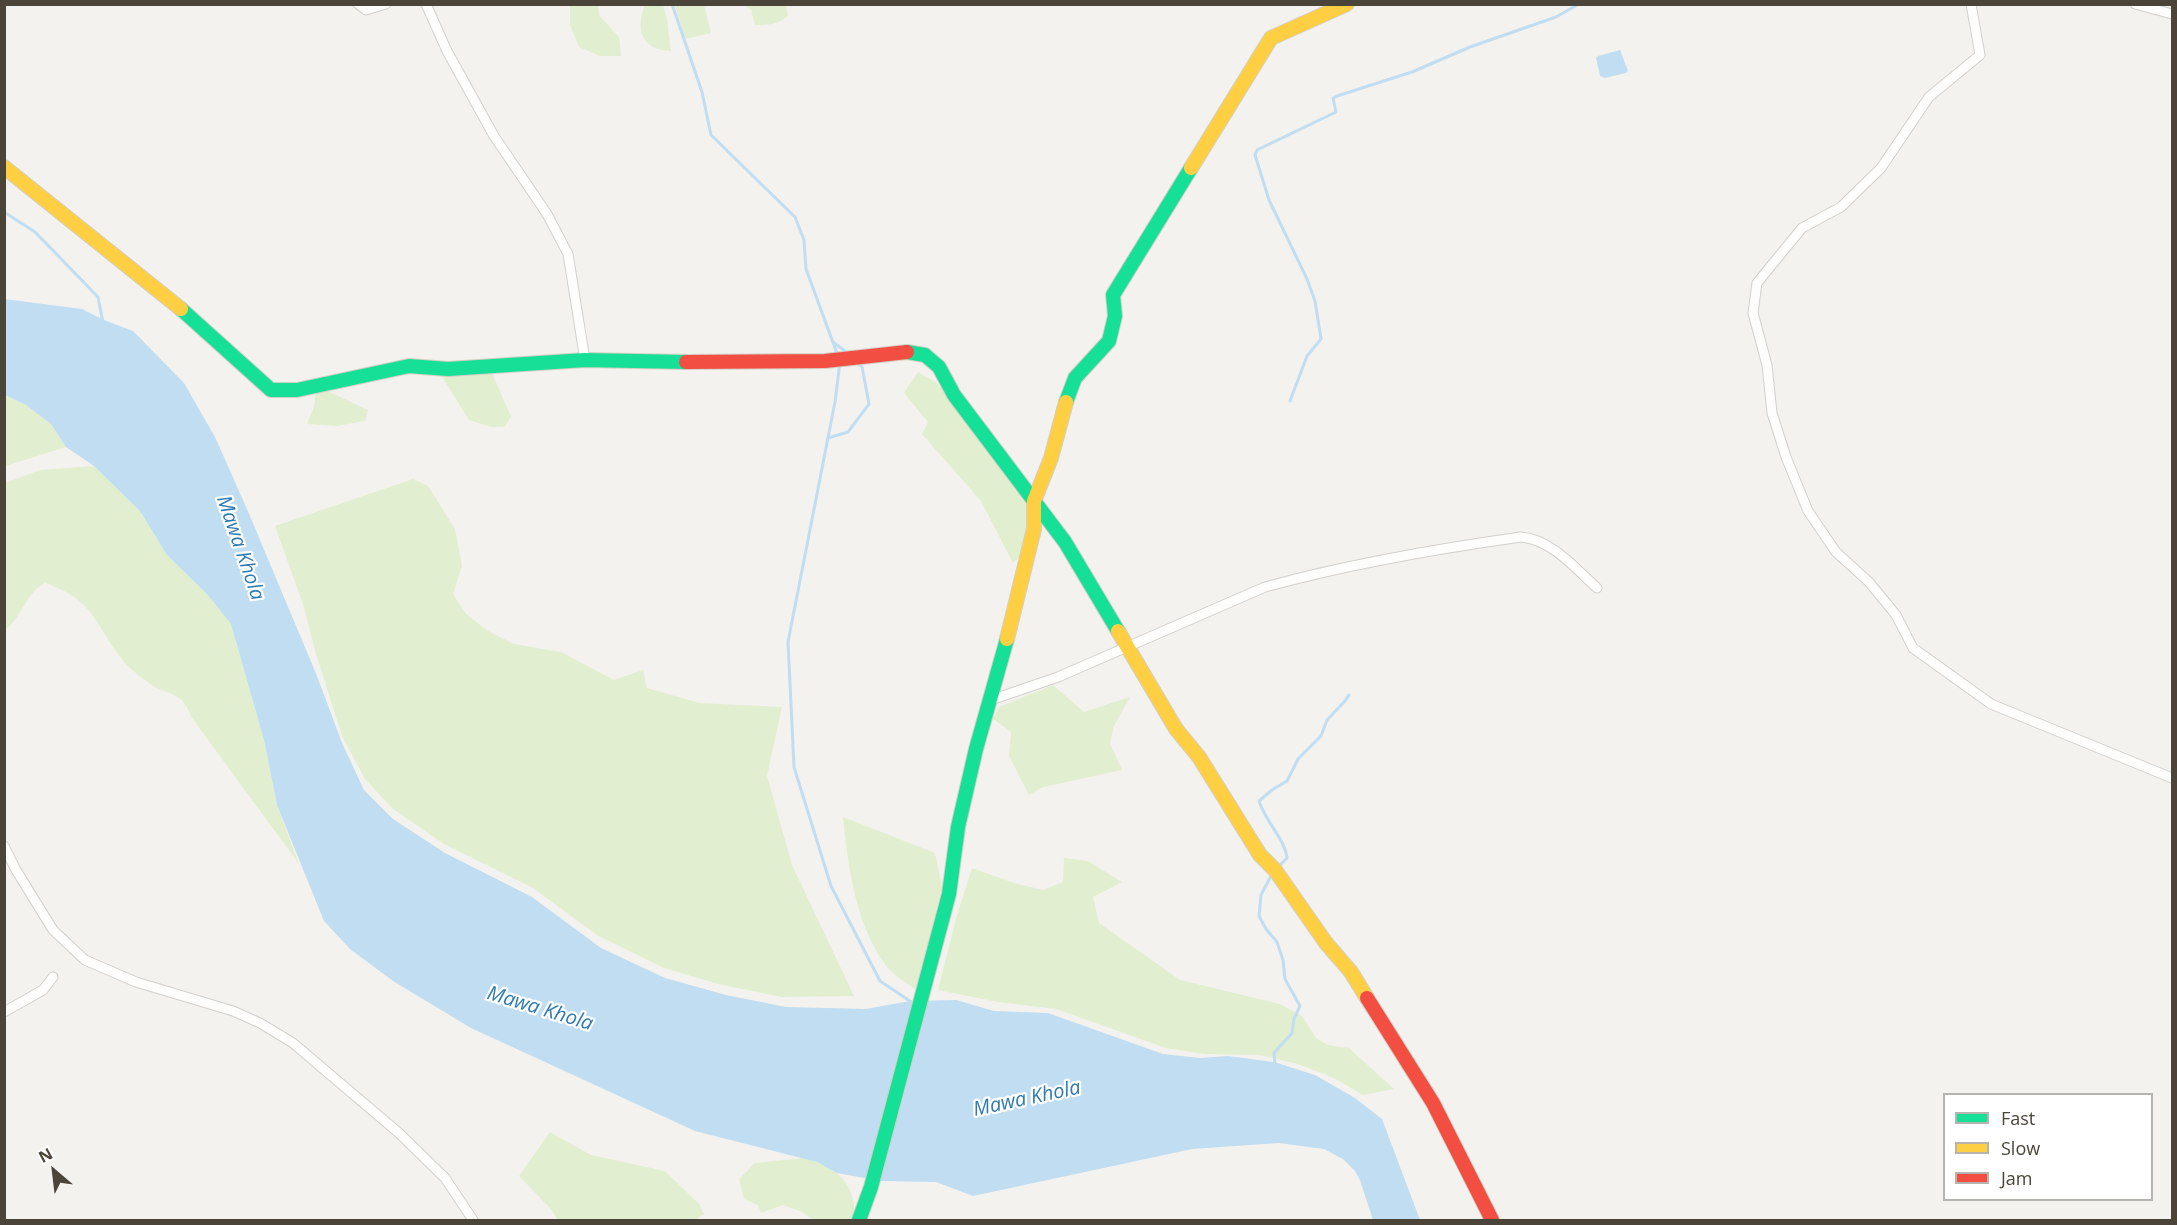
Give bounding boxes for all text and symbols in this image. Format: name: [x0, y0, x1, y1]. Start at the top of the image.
water label: Mawa Khola: [211, 492, 269, 604]
water label: Mawa Khola: [484, 982, 596, 1036]
water label: Mawa Khola: [971, 1076, 1083, 1122]
legend: [1943, 1093, 2153, 1201]
text: Fast: [2001, 1106, 2035, 1130]
text: Slow: [2001, 1136, 2040, 1160]
north arrow: [24, 1141, 84, 1201]
text: N: [35, 1142, 56, 1168]
text: Jam: [2001, 1166, 2033, 1190]

